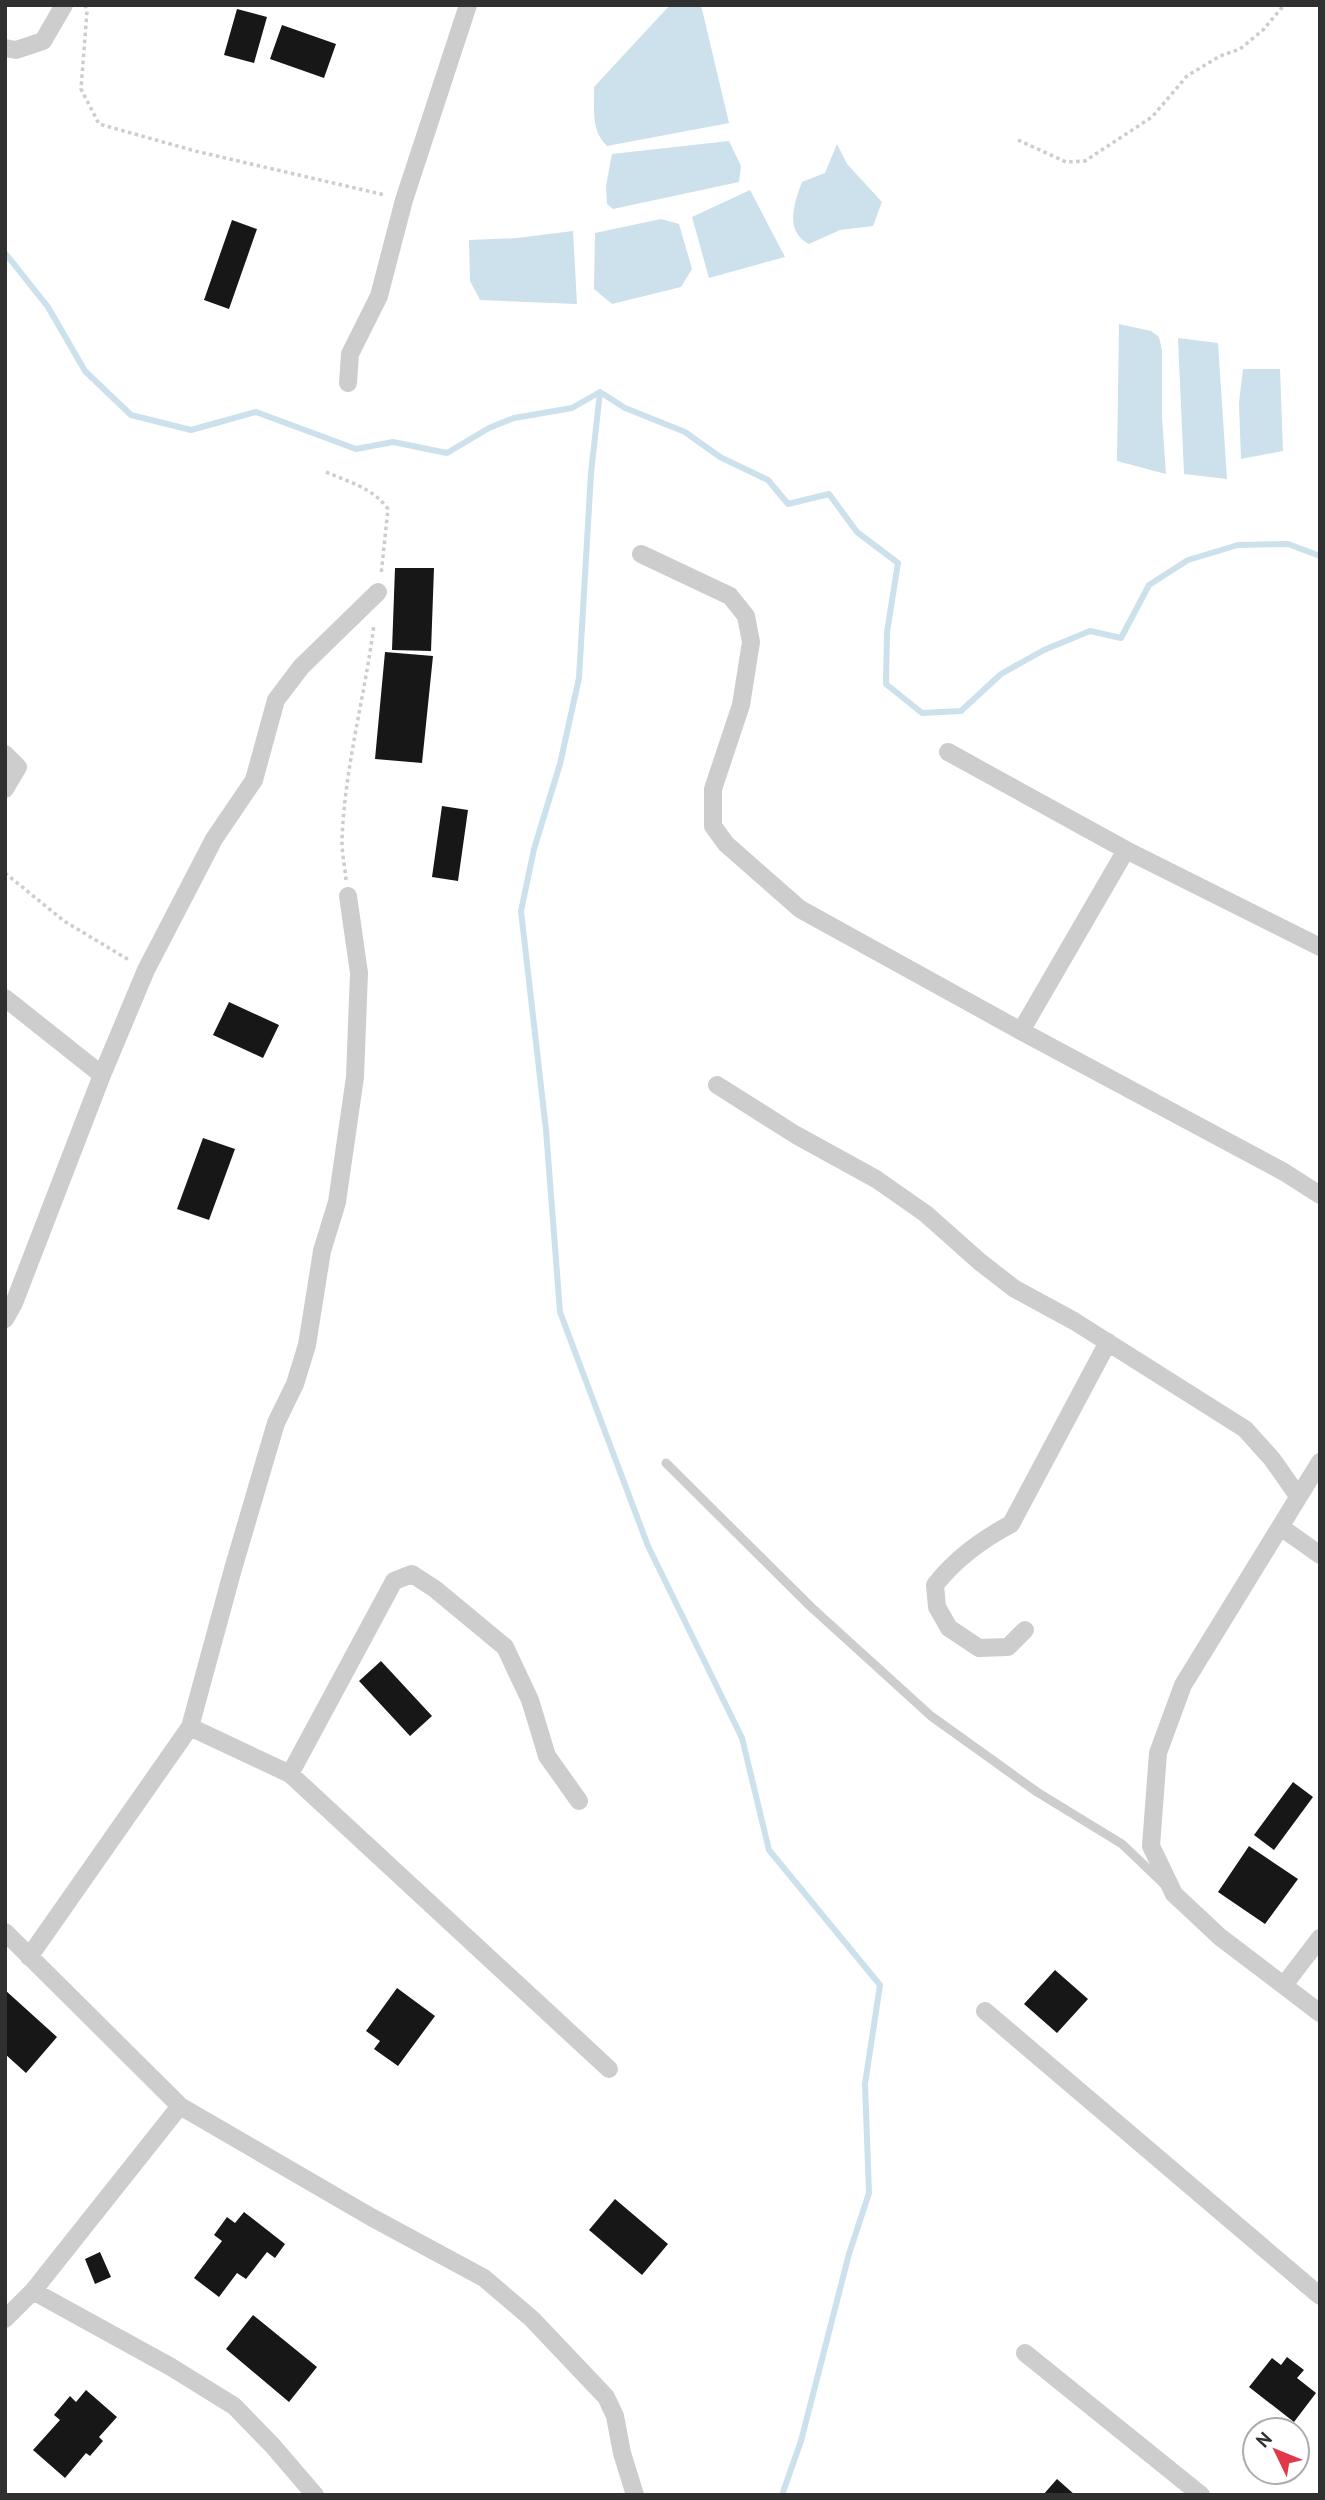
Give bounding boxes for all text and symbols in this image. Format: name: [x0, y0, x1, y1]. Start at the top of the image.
north arrow: [1241, 2416, 1311, 2486]
text: N: [1251, 2427, 1277, 2452]

